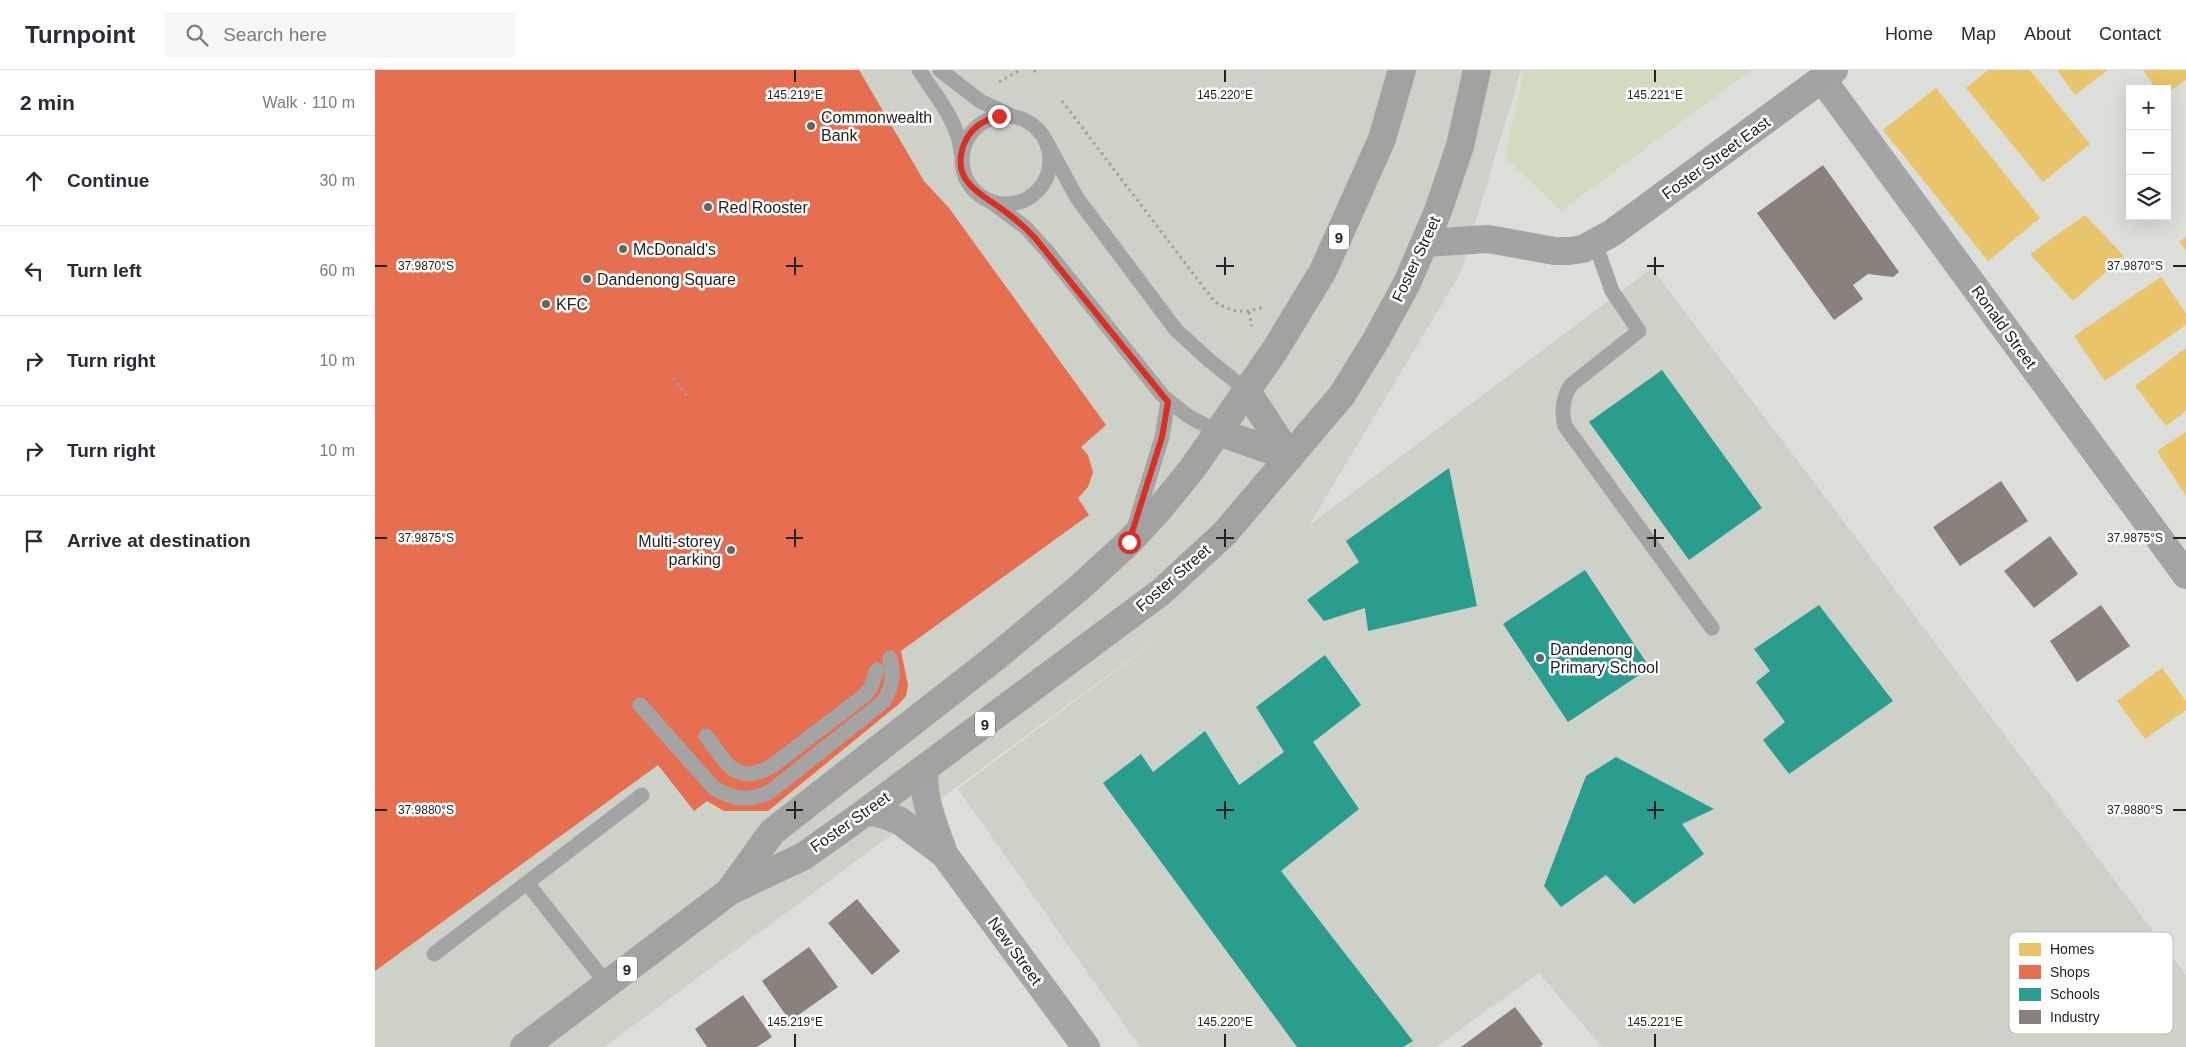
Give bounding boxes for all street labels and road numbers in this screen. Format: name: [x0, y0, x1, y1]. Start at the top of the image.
street label: Foster Street East: [1659, 113, 1774, 203]
street label: Foster Street: [1389, 213, 1443, 305]
road number: 9: [1329, 224, 1349, 250]
street label: Ronald Street: [1968, 282, 2040, 372]
street label: Foster Street: [1133, 541, 1214, 615]
road number: 9: [975, 712, 995, 736]
street label: Foster Street: [807, 788, 893, 855]
street label: New Street: [985, 914, 1045, 988]
road number: 9: [617, 956, 637, 982]

